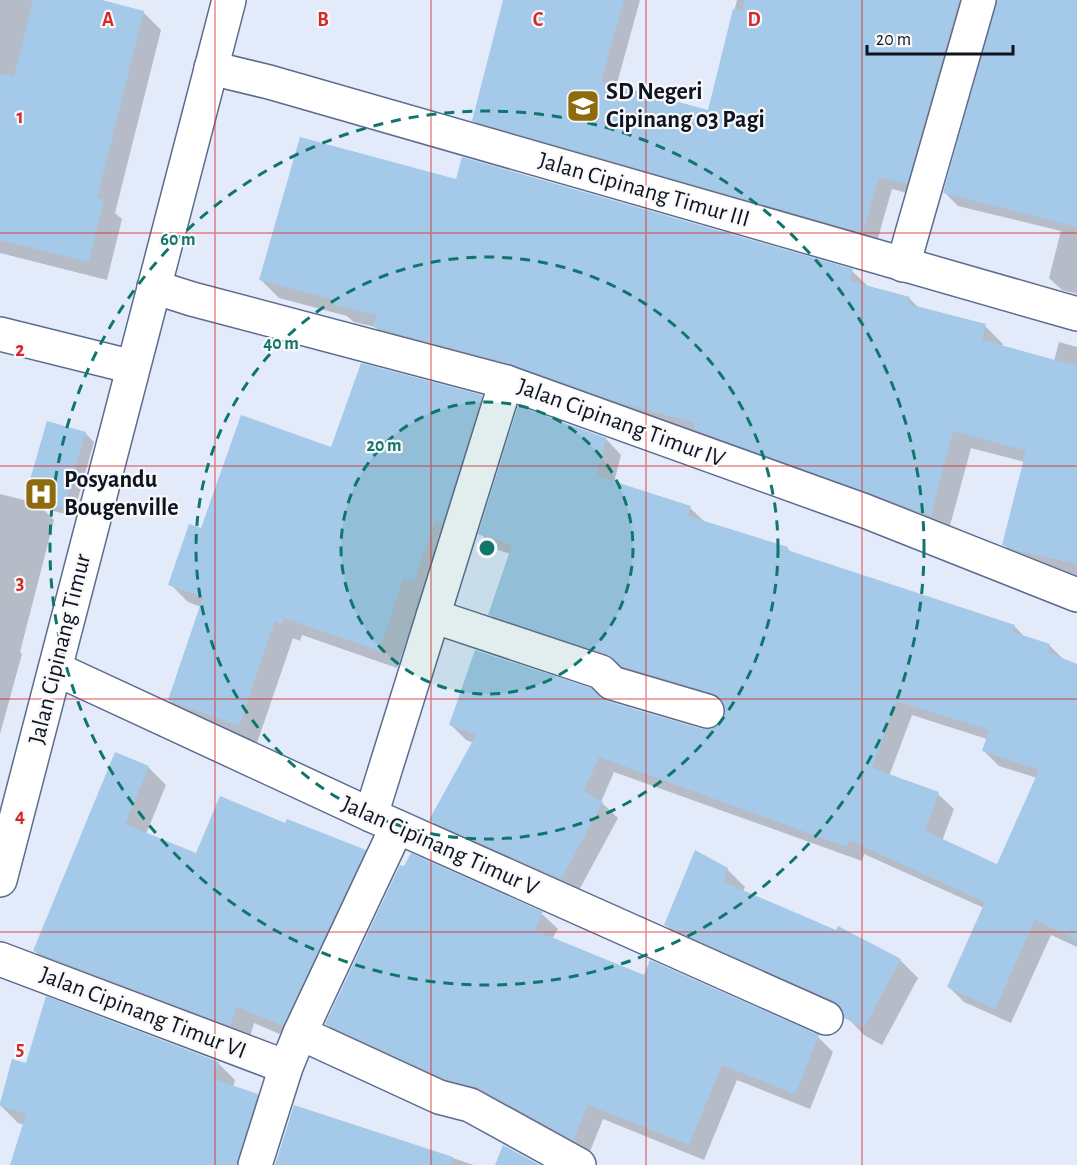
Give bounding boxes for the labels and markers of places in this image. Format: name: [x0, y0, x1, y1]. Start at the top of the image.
place label: SD Negeri Cipinang 03 Pagi: [606, 80, 765, 132]
school or university icon: SD Negeri Cipinang 03 Pagi: [565, 88, 601, 124]
place label: Posyandu Bougenville: [64, 468, 179, 520]
hospital icon: Posyandu Bougenville: [23, 476, 59, 512]
centre of rings: [477, 538, 497, 558]

